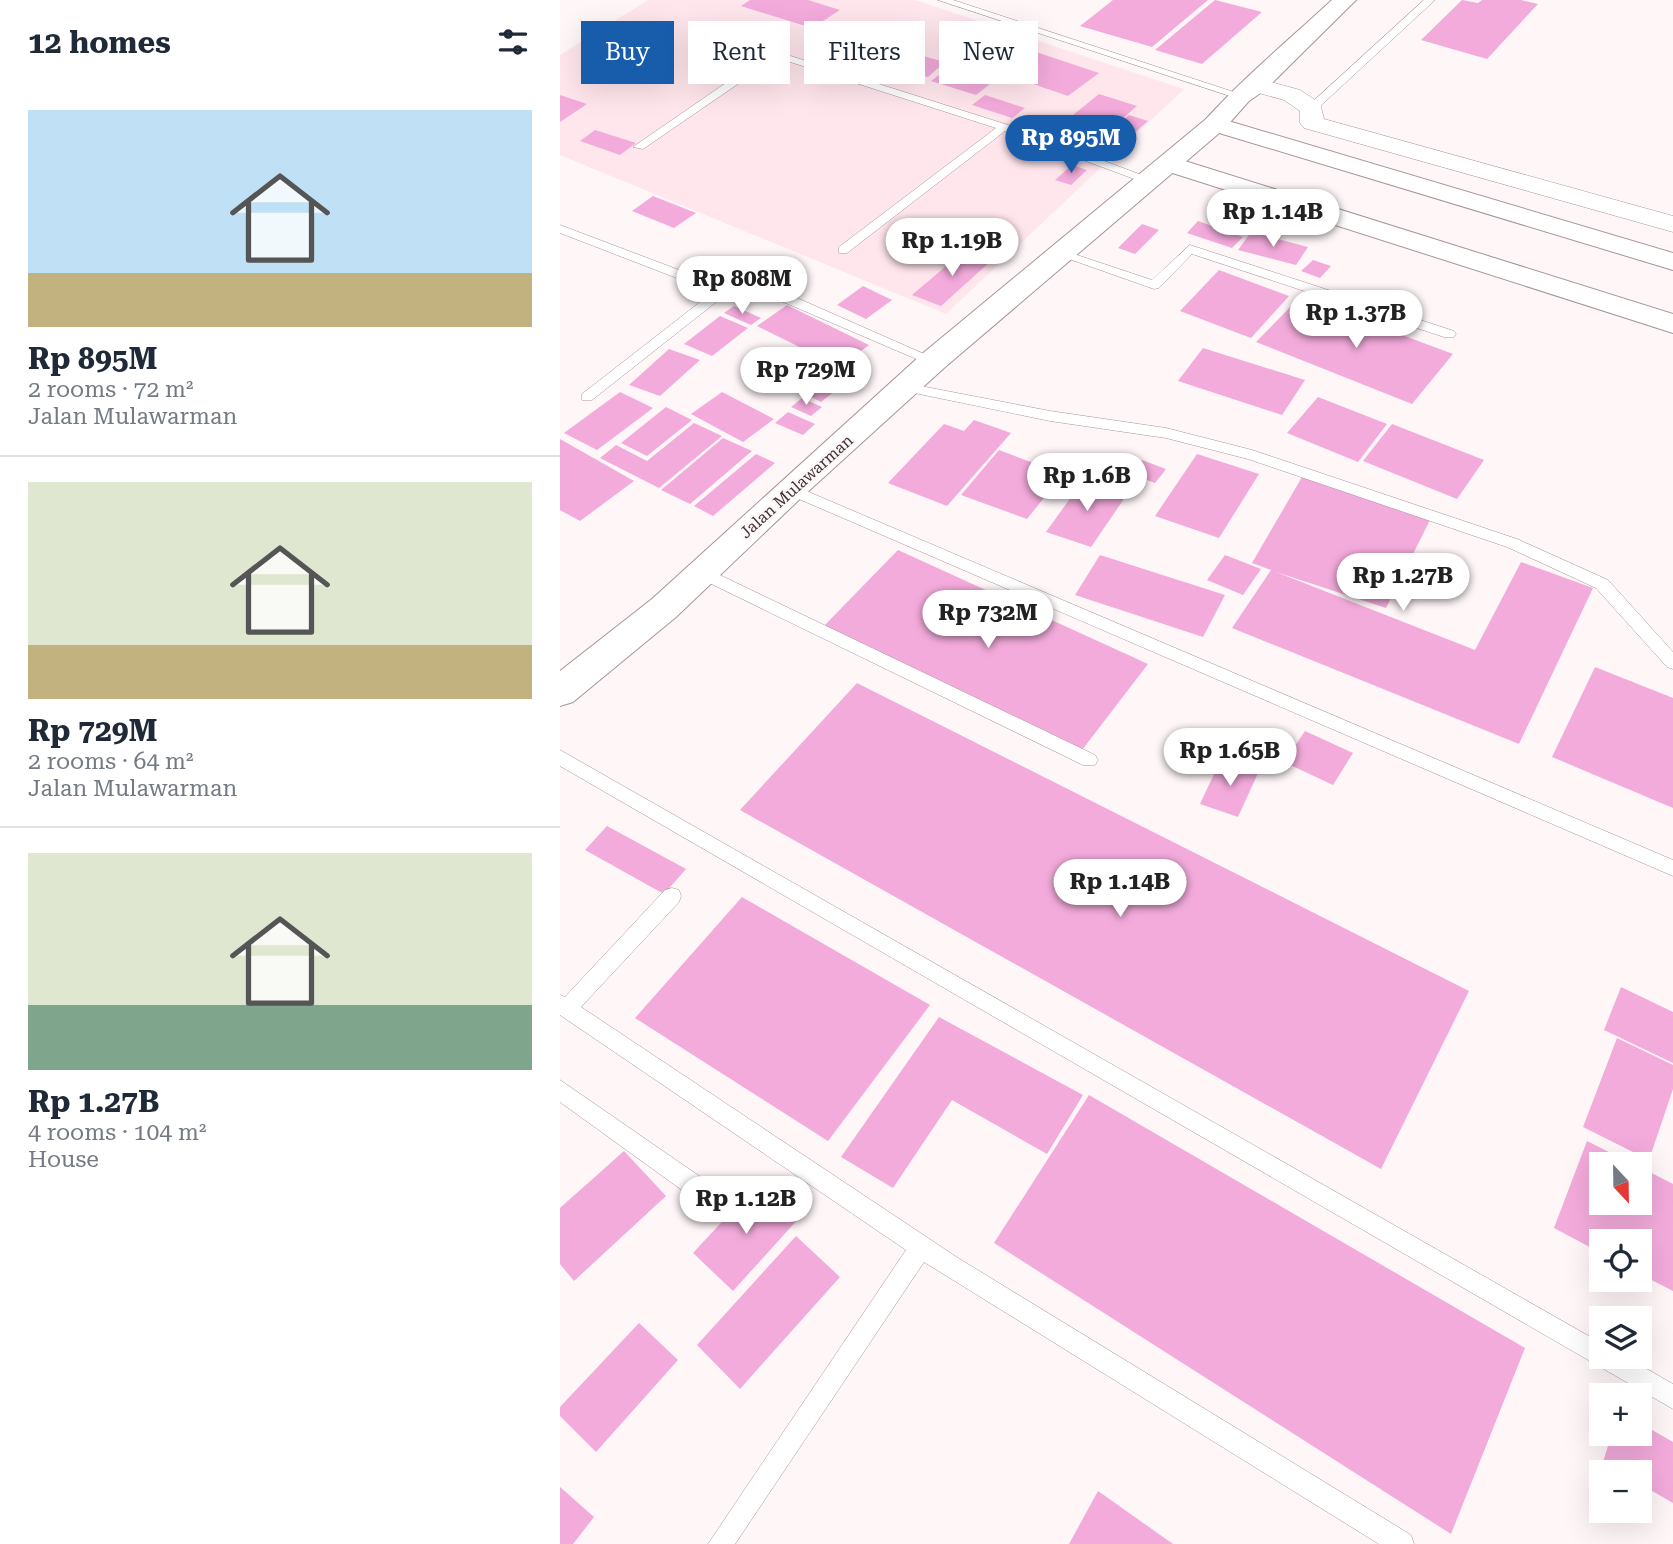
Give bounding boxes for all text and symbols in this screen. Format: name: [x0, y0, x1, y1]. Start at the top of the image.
chip: Buy: [581, 21, 674, 84]
chip: Rent: [688, 21, 790, 84]
chip: Filters: [804, 21, 925, 84]
chip: New: [939, 21, 1038, 84]
icon: filters: [494, 23, 532, 61]
text: 12 homes: [28, 25, 171, 60]
pin: Rp 895M: [1006, 116, 1136, 175]
text: Rp 895M: [1021, 124, 1121, 151]
icon: home: [217, 155, 343, 281]
pin: Rp 1.14B: [1201, 190, 1345, 249]
text: Rp 1.14B: [1223, 198, 1323, 225]
pin: Rp 1.19B: [880, 218, 1024, 278]
text: Rp 1.19B: [902, 227, 1002, 254]
pin: Rp 808M: [677, 256, 807, 316]
text: Rp 808M: [692, 265, 792, 292]
pin: Rp 1.37B: [1284, 290, 1428, 350]
text: Rp 1.37B: [1306, 299, 1406, 326]
text: Rp 895M: [28, 341, 157, 376]
pin: Rp 729M: [741, 348, 871, 407]
text: Rp 729M: [756, 356, 856, 383]
text: 2 rooms · 72 m²: [28, 376, 194, 403]
text: Jalan Mulawarman: [28, 403, 237, 430]
street label: Jalan Mulawarman: [736, 431, 857, 542]
pin: Rp 1.6B: [1022, 454, 1152, 513]
text: Rp 1.6B: [1043, 462, 1131, 489]
icon: home: [217, 527, 343, 653]
pin: Rp 1.27B: [1331, 554, 1475, 613]
text: Rp 1.27B: [1353, 562, 1453, 589]
pin: Rp 732M: [923, 590, 1053, 650]
text: Rp 732M: [938, 599, 1038, 626]
text: Rp 729M: [28, 713, 157, 748]
pin: Rp 1.65B: [1158, 728, 1302, 788]
text: Rp 1.65B: [1180, 737, 1280, 764]
text: 2 rooms · 64 m²: [28, 748, 194, 775]
text: Jalan Mulawarman: [28, 775, 237, 802]
pin: Rp 1.14B: [1048, 860, 1192, 919]
text: Rp 1.14B: [1070, 868, 1170, 895]
icon: home: [217, 898, 343, 1024]
text: Rp 1.27B: [28, 1084, 160, 1119]
text: 4 rooms · 104 m²: [28, 1119, 206, 1146]
text: House: [28, 1146, 99, 1173]
north arrow: [1589, 1152, 1652, 1214]
map controls: [1589, 1152, 1652, 1523]
pin: Rp 1.12B: [674, 1176, 818, 1236]
text: Rp 1.12B: [696, 1185, 796, 1212]
button: locate: [1589, 1229, 1652, 1292]
button: layers: [1589, 1306, 1652, 1369]
button: +: [1589, 1383, 1652, 1446]
button: −: [1589, 1460, 1652, 1523]

